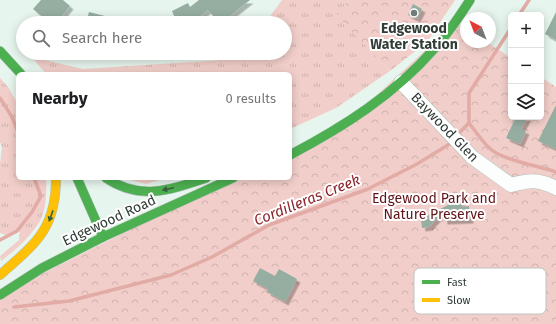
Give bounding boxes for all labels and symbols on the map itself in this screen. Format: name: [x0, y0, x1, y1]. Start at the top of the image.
marker: Edgewood Water Station: [409, 8, 419, 18]
north arrow: [460, 12, 496, 48]
place label: Edgewood Water Station: [370, 20, 458, 53]
street label: Baywood Glen: [407, 89, 482, 166]
water label: Cordilleras Creek: [251, 171, 363, 229]
one-way arrow: [162, 186, 175, 192]
park label: Edgewood Park and Nature Preserve: [372, 190, 496, 223]
street label: Edgewood Road: [60, 191, 159, 250]
one-way arrow: [48, 211, 54, 223]
legend: [414, 268, 546, 314]
text: Fast: [447, 276, 467, 289]
text: Slow: [447, 294, 471, 307]

